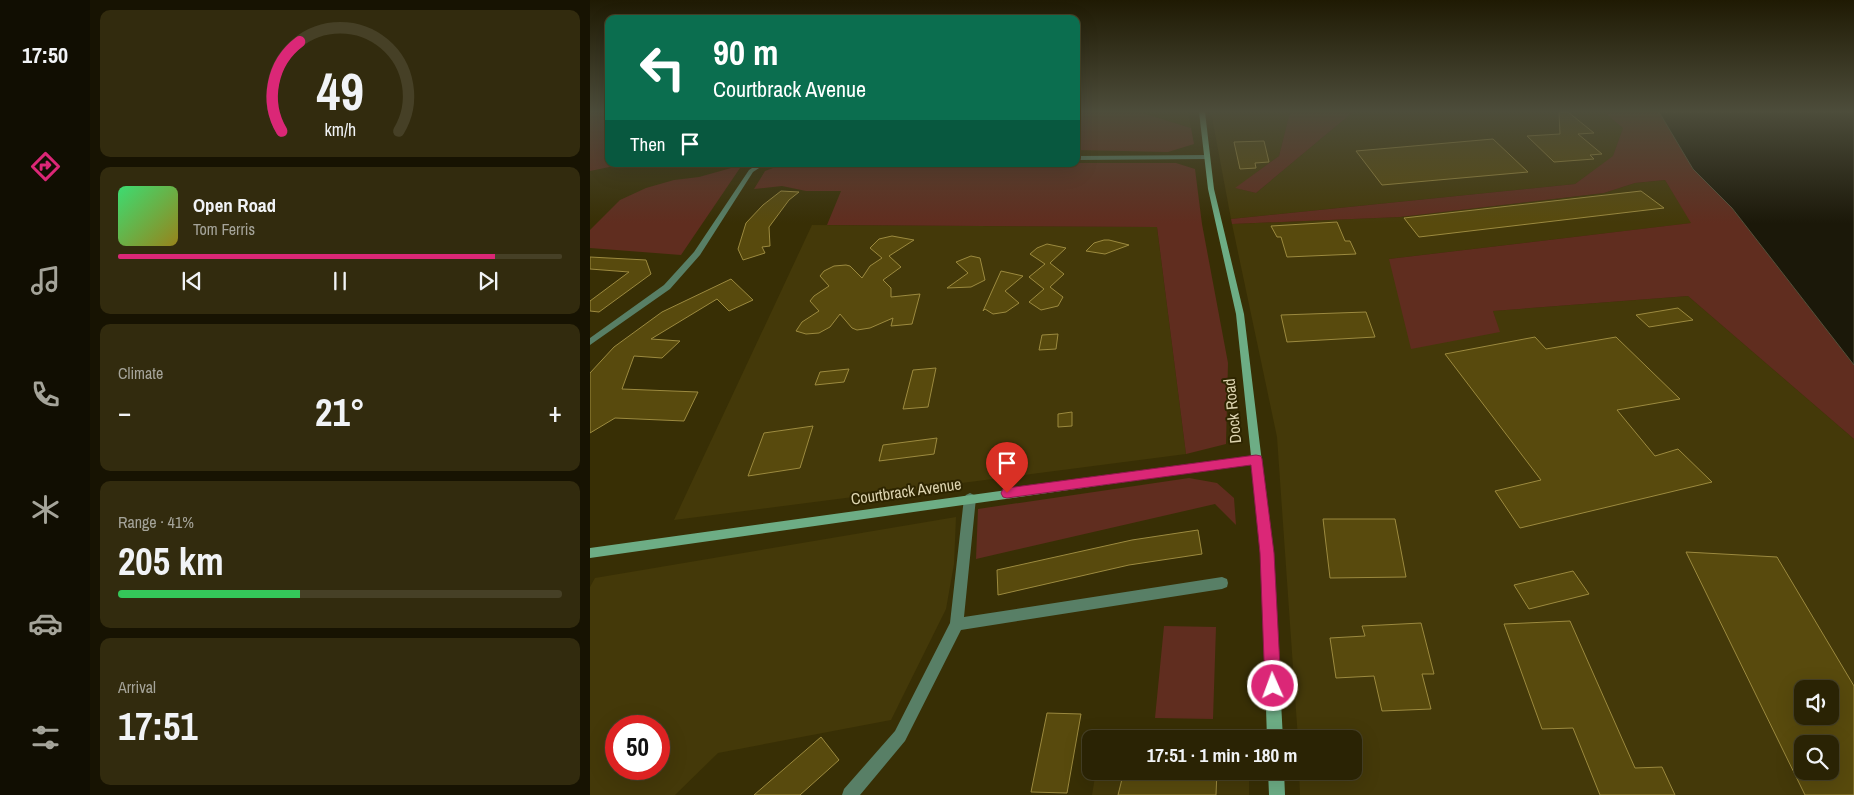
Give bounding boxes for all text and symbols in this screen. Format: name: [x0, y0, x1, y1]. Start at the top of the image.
text: 90 m: [713, 29, 778, 76]
icon: left: [630, 35, 695, 100]
text: 17:50: [22, 40, 68, 70]
text: 49: [316, 56, 364, 126]
text: Courtbrack Avenue: [713, 74, 866, 104]
text: km/h: [324, 118, 356, 142]
icon: arrive: [676, 130, 704, 158]
text: Then: [630, 131, 666, 157]
icon: directions: [28, 149, 63, 184]
text: Open Road: [193, 192, 276, 218]
text: Tom Ferris: [193, 218, 255, 240]
icon: music: [28, 263, 63, 298]
icon: previous: [178, 267, 206, 295]
icon: pause: [326, 267, 354, 295]
icon: next: [474, 267, 502, 295]
text: Climate: [118, 362, 163, 384]
icon: phone: [28, 377, 63, 412]
street label: Dock Road: [1218, 378, 1246, 444]
text: 21°: [315, 387, 365, 438]
text: −: [118, 393, 131, 431]
text: +: [549, 393, 562, 431]
pin: [986, 442, 1028, 493]
icon: arrive: [993, 449, 1021, 477]
street label: Courtbrack Avenue: [849, 472, 963, 510]
icon: climate: [28, 492, 63, 527]
text: Range · 41%: [118, 511, 194, 533]
text: 205 km: [118, 536, 224, 587]
icon: car: [28, 606, 63, 641]
position arrow: [1246, 659, 1298, 711]
text: Arrival: [118, 676, 156, 698]
map controls: [1794, 680, 1839, 780]
button: sound: [1794, 680, 1839, 725]
text: 17:51: [118, 701, 198, 752]
speed limit sign: 50: [605, 715, 670, 780]
icon: filters: [28, 720, 63, 755]
button: search: [1794, 735, 1839, 780]
text: 17:51 · 1 min · 180 m: [1147, 742, 1297, 768]

